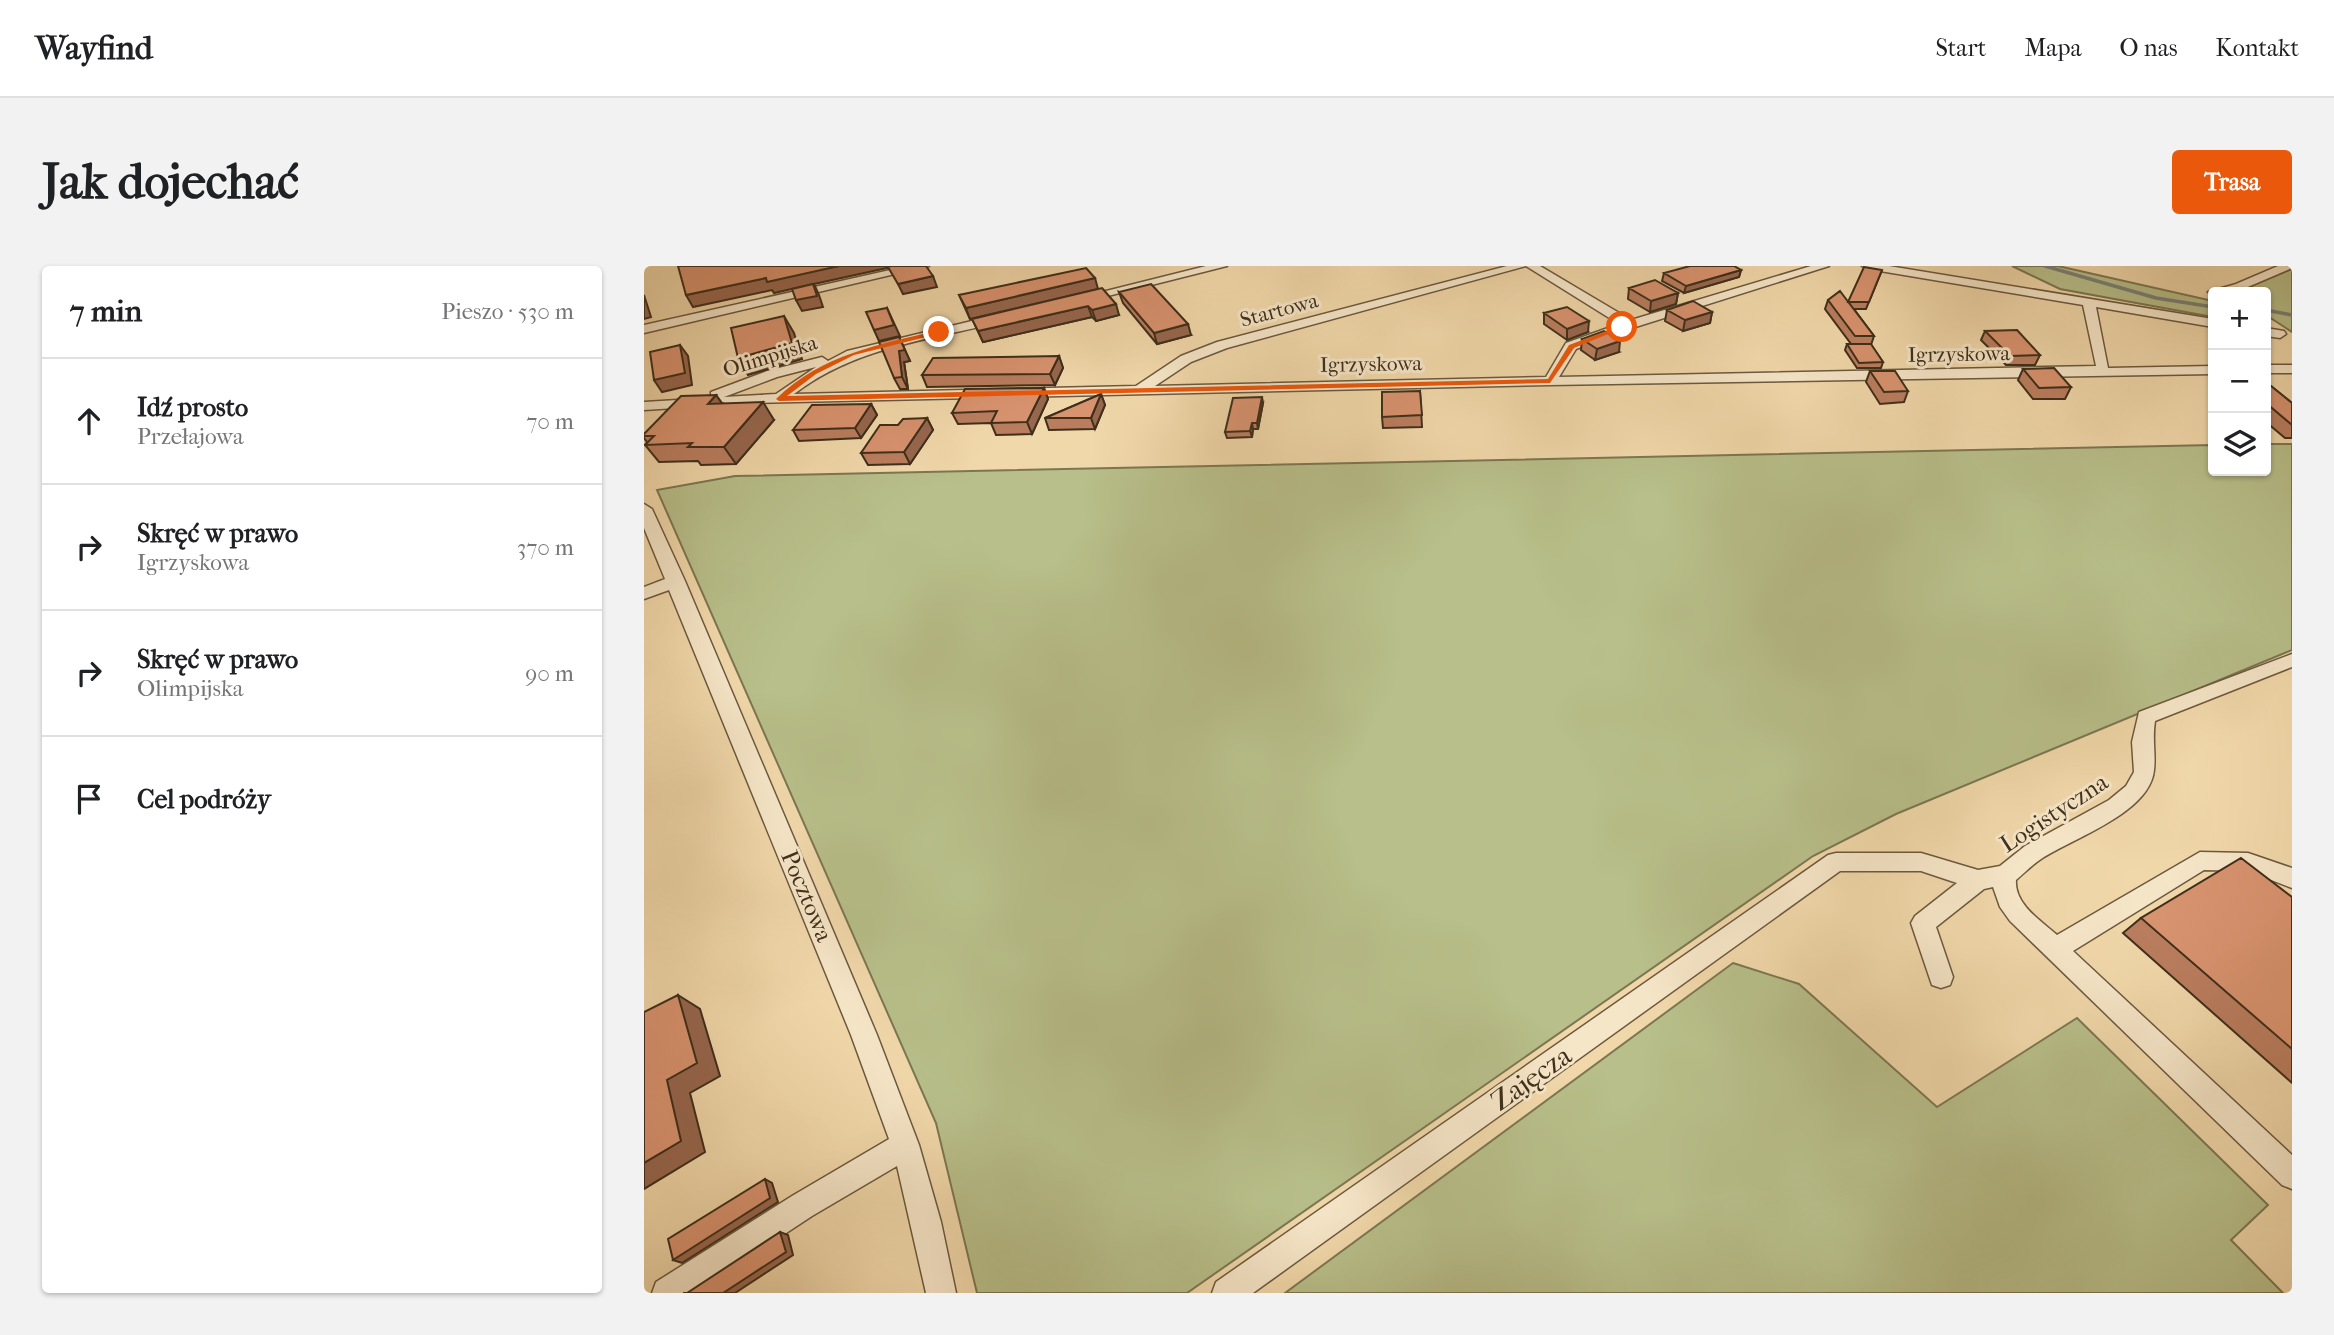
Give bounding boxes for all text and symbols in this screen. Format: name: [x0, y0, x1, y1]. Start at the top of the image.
text: Wayfind: [35, 29, 153, 68]
text: Start: [1935, 34, 1986, 62]
text: Mapa: [2024, 34, 2082, 62]
text: O nas: [2120, 34, 2178, 62]
text: Kontakt: [2216, 34, 2299, 62]
button: Trasa: [2172, 150, 2292, 214]
text: Jak dojechać: [42, 153, 299, 211]
map controls: [2208, 287, 2271, 476]
button: +: [2208, 287, 2271, 350]
street label: Startowa: [1237, 288, 1321, 332]
text: 7 min: [70, 294, 142, 329]
text: Pieszo · 530 m: [441, 298, 574, 325]
route start: [1606, 311, 1637, 342]
route end: [923, 316, 954, 347]
street label: Olimpijska: [720, 330, 820, 382]
street label: Igrzyskowa: [1908, 341, 2011, 367]
button: −: [2208, 350, 2271, 413]
street label: Igrzyskowa: [1320, 351, 1423, 377]
text: Idź prosto: [137, 392, 248, 423]
icon: ahead: [70, 402, 108, 440]
text: 70 m: [526, 408, 574, 435]
button: layers: [2208, 413, 2271, 476]
text: Przełajowa: [137, 423, 244, 450]
text: Skręć w prawo: [137, 518, 298, 549]
icon: right: [70, 528, 108, 566]
text: 370 m: [517, 534, 574, 561]
text: Igrzyskowa: [137, 549, 249, 576]
text: Skręć w prawo: [137, 644, 298, 675]
icon: right: [70, 654, 108, 692]
text: 90 m: [525, 660, 574, 687]
text: Olimpijska: [137, 675, 243, 702]
street label: Logistyczna: [1995, 767, 2114, 858]
icon: arrive: [70, 780, 108, 818]
text: Cel podróży: [137, 784, 271, 815]
street label: Pocztowa: [775, 846, 839, 947]
street label: Zajęcza: [1484, 1038, 1579, 1118]

